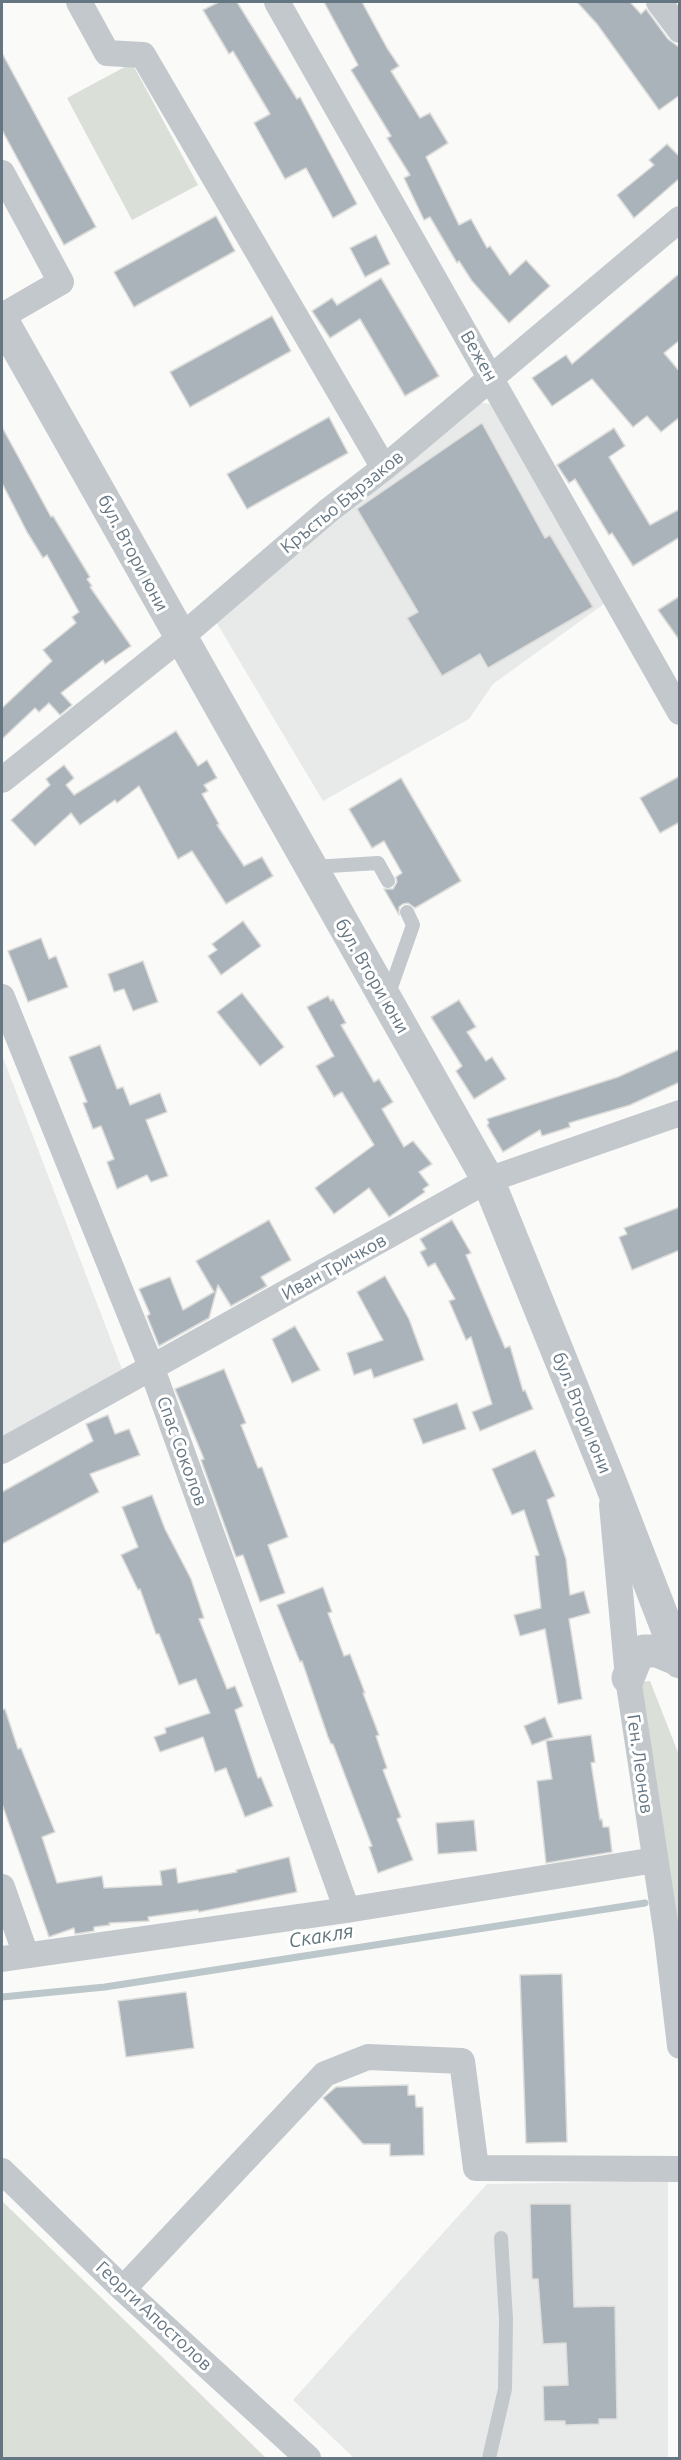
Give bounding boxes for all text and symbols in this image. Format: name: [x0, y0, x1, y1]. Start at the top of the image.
street label: Вежен: [456, 327, 502, 385]
street label: Кръстьо Бързаков: [276, 446, 408, 558]
street label: бул. Втори юни: [93, 491, 173, 615]
street label: бул. Втори юни: [330, 915, 414, 1037]
street label: Иван Тричков: [278, 1229, 390, 1305]
street label: бул. Втори юни: [548, 1349, 616, 1477]
street label: Спас Соколов: [152, 1393, 212, 1509]
street label: Ген. Леонов: [622, 1713, 658, 1815]
water label: Скакля: [287, 1919, 355, 1953]
street label: Георги Апостолов: [91, 2257, 217, 2375]

